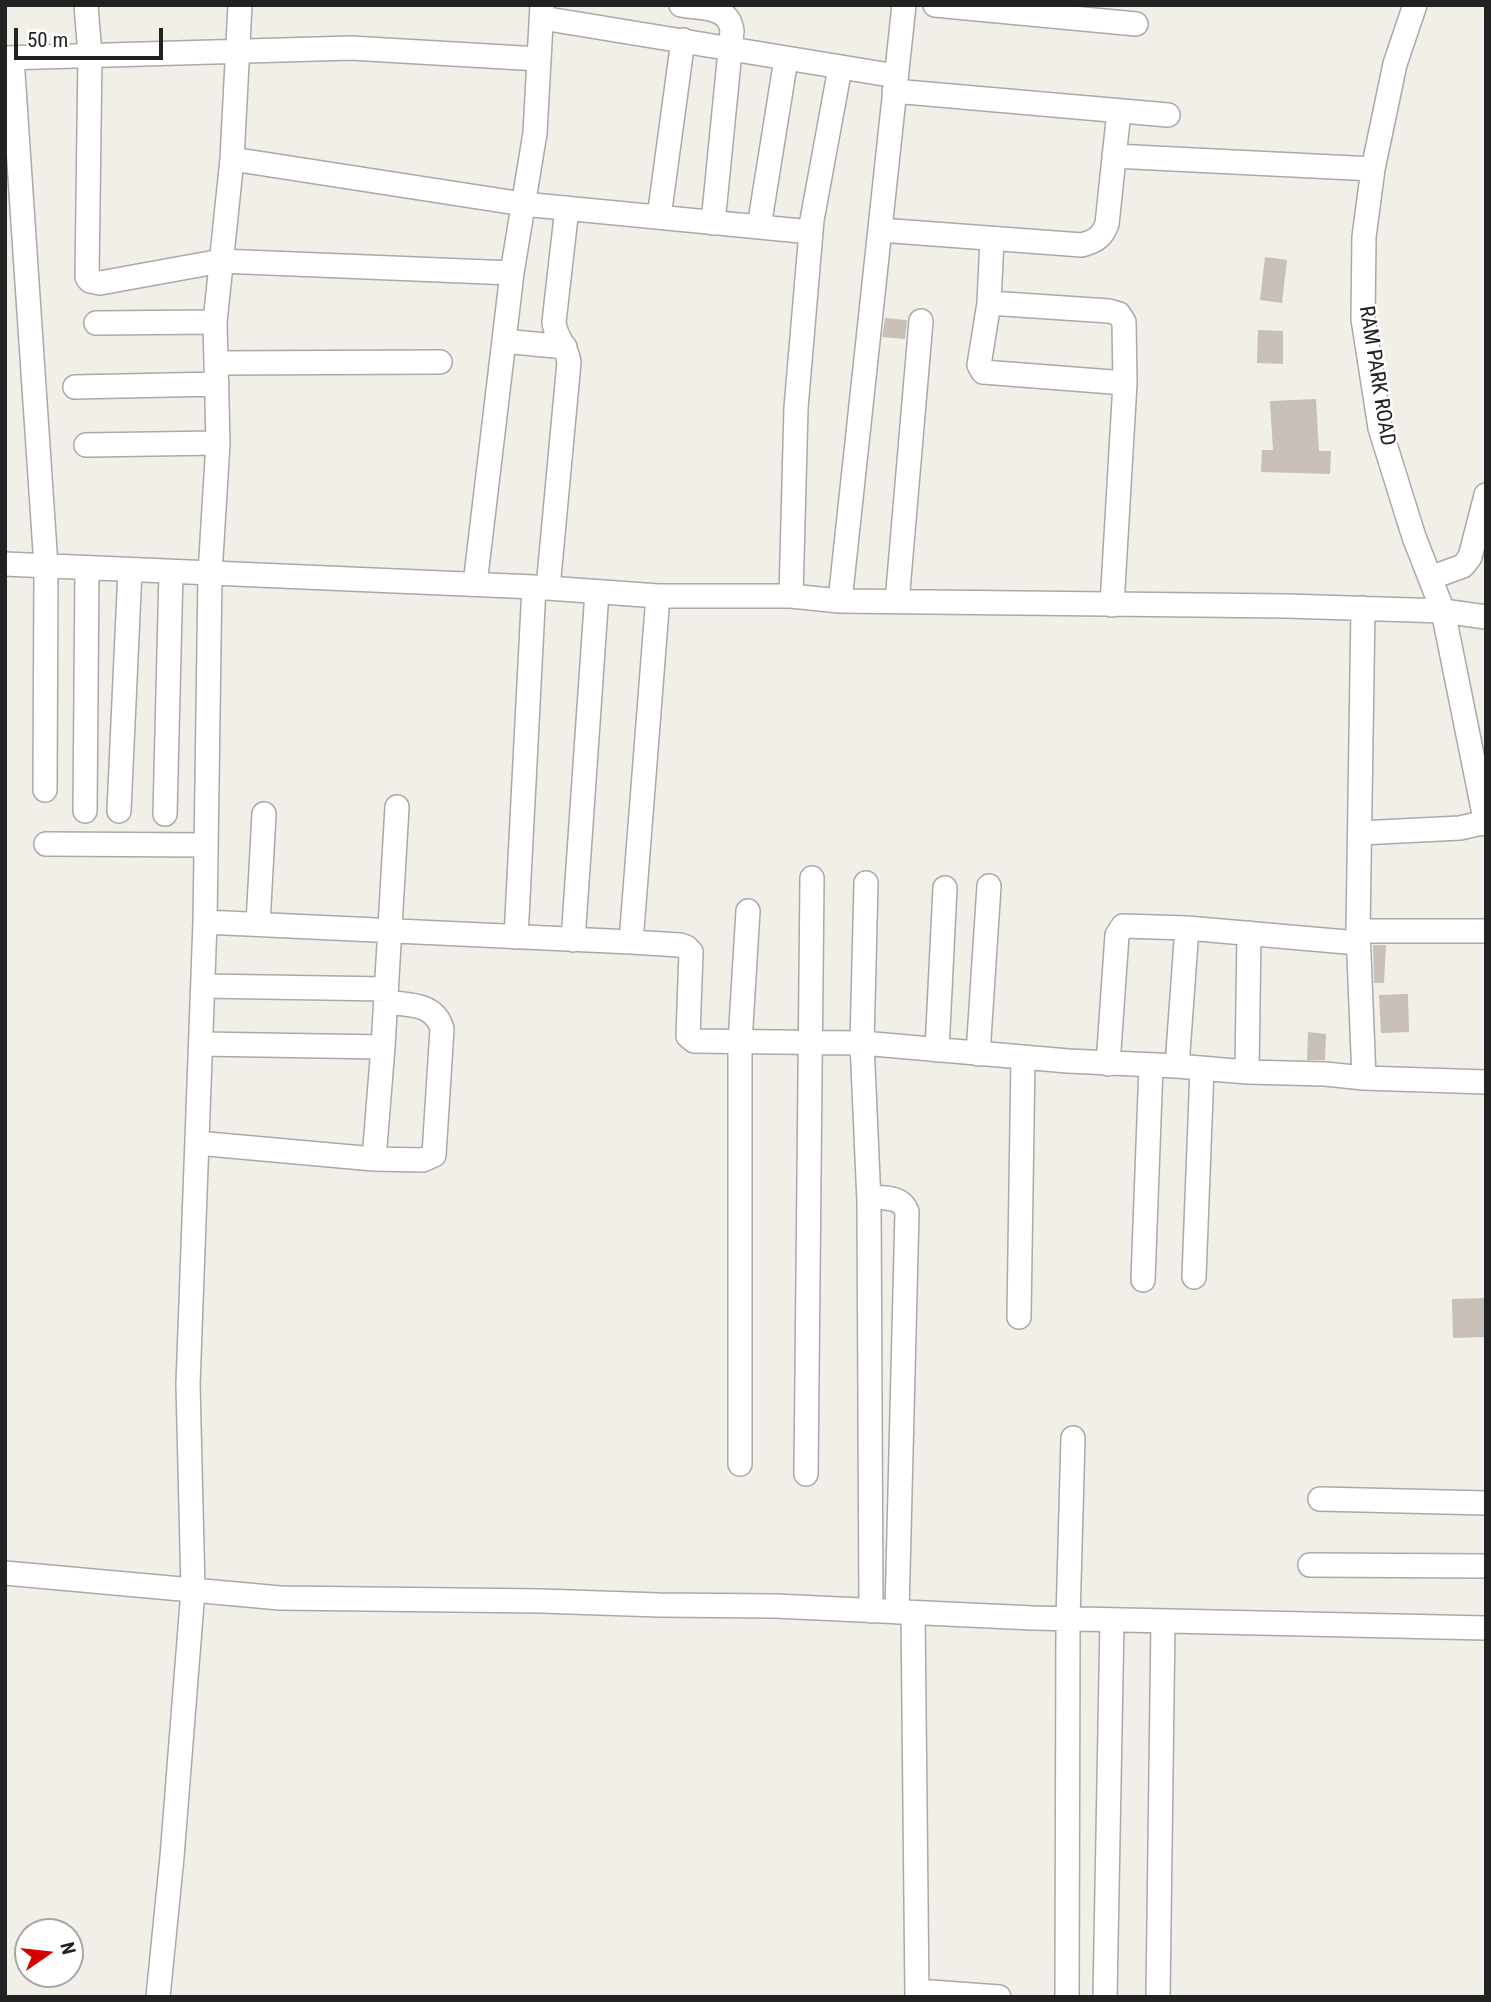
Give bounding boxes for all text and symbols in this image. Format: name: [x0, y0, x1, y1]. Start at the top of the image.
scale bar: [18, 14, 166, 58]
text: 50 m: [27, 28, 68, 52]
street label: RAM PARK ROAD: [1352, 304, 1400, 448]
north arrow: [14, 1918, 84, 1988]
text: N: [55, 1940, 80, 1957]

